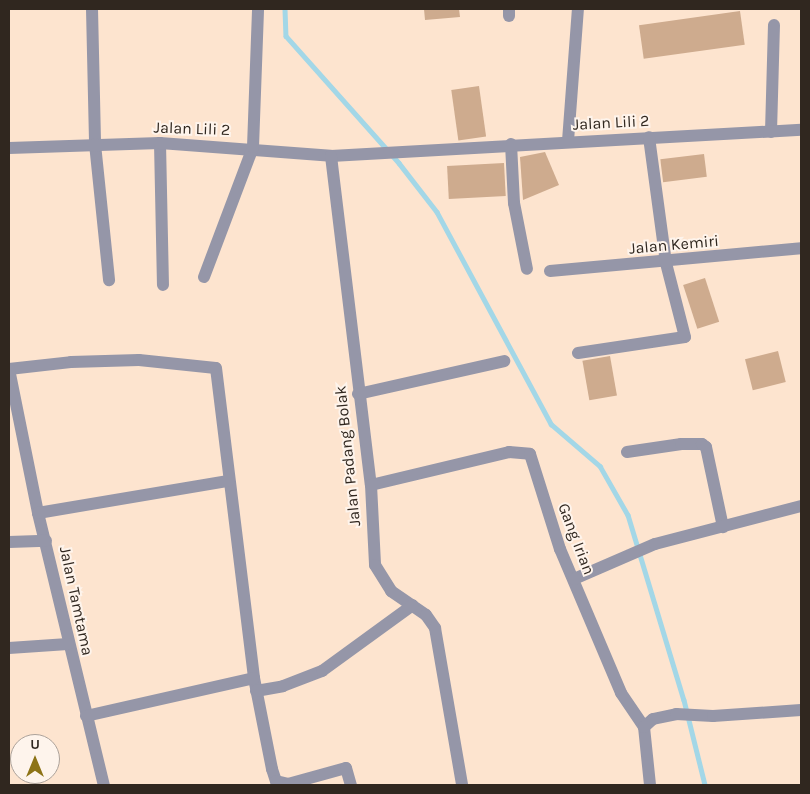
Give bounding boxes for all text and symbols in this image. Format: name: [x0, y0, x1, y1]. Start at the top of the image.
street label: Jalan Lili 2: [572, 111, 650, 135]
street label: Jalan Lili 2: [153, 118, 231, 140]
street label: Jalan Kemiri: [628, 232, 720, 258]
street label: Jalan Padang Bolak: [331, 385, 365, 527]
street label: Gang Irian: [554, 501, 598, 577]
street label: Jalan Tamtama: [55, 545, 97, 657]
north arrow: [10, 734, 60, 784]
text: U: [30, 736, 40, 753]

